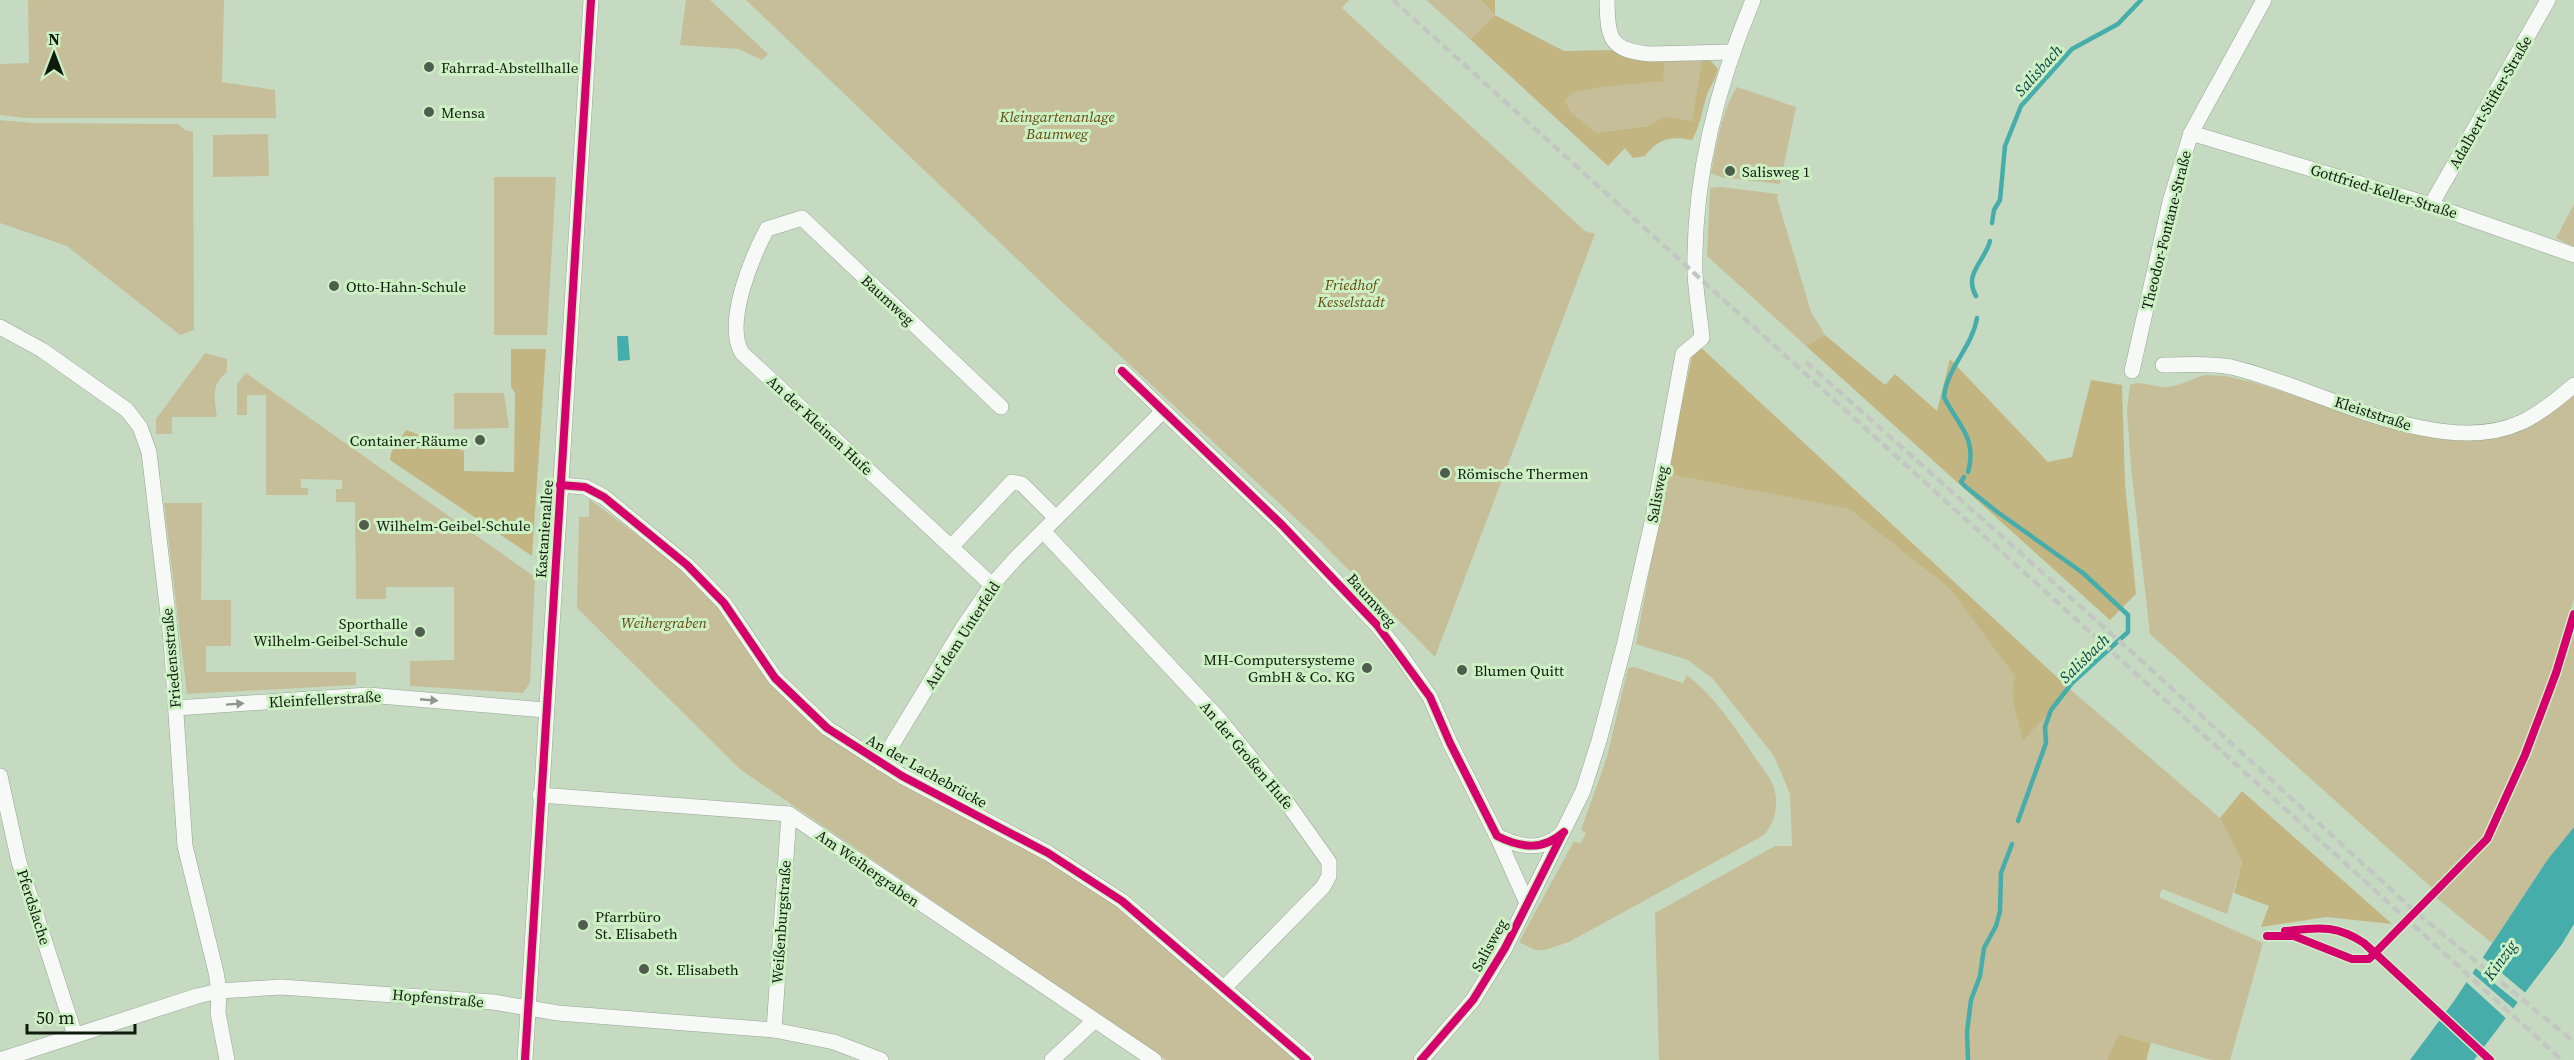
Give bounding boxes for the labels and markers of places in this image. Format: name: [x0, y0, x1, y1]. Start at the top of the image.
place label: Fahrrad-Abstellhalle: [441, 57, 579, 78]
marker: Fahrrad-Abstellhalle: [422, 60, 436, 74]
place label: Mensa: [441, 102, 485, 123]
marker: Mensa: [422, 105, 436, 119]
place label: Salisweg 1: [1742, 161, 1810, 182]
marker: Salisweg 1: [1723, 164, 1737, 178]
place label: Otto-Hahn-Schule: [346, 276, 466, 297]
marker: Otto-Hahn-Schule: [327, 279, 341, 293]
place label: Container-Räume: [350, 430, 468, 451]
marker: Container-Räume: [473, 433, 487, 447]
place label: Römische Thermen: [1457, 463, 1589, 484]
marker: Römische Thermen: [1438, 466, 1452, 480]
place label: Wilhelm-Geibel-Schule: [376, 515, 531, 536]
marker: Wilhelm-Geibel-Schule: [357, 518, 371, 532]
place label: Sporthalle Wilhelm-Geibel-Schule: [253, 613, 408, 651]
marker: Sporthalle Wilhelm-Geibel-Schule: [413, 625, 427, 639]
place label: MH-Computersysteme GmbH & Co. KG: [1204, 649, 1355, 687]
place label: Blumen Quitt: [1474, 660, 1564, 681]
marker: MH-Computersysteme GmbH & Co. KG: [1360, 661, 1374, 675]
marker: Blumen Quitt: [1455, 663, 1469, 677]
place label: Pfarrbüro St. Elisabeth: [595, 906, 678, 944]
marker: Pfarrbüro St. Elisabeth: [576, 918, 590, 932]
place label: St. Elisabeth: [656, 959, 739, 980]
marker: St. Elisabeth: [637, 962, 651, 976]

